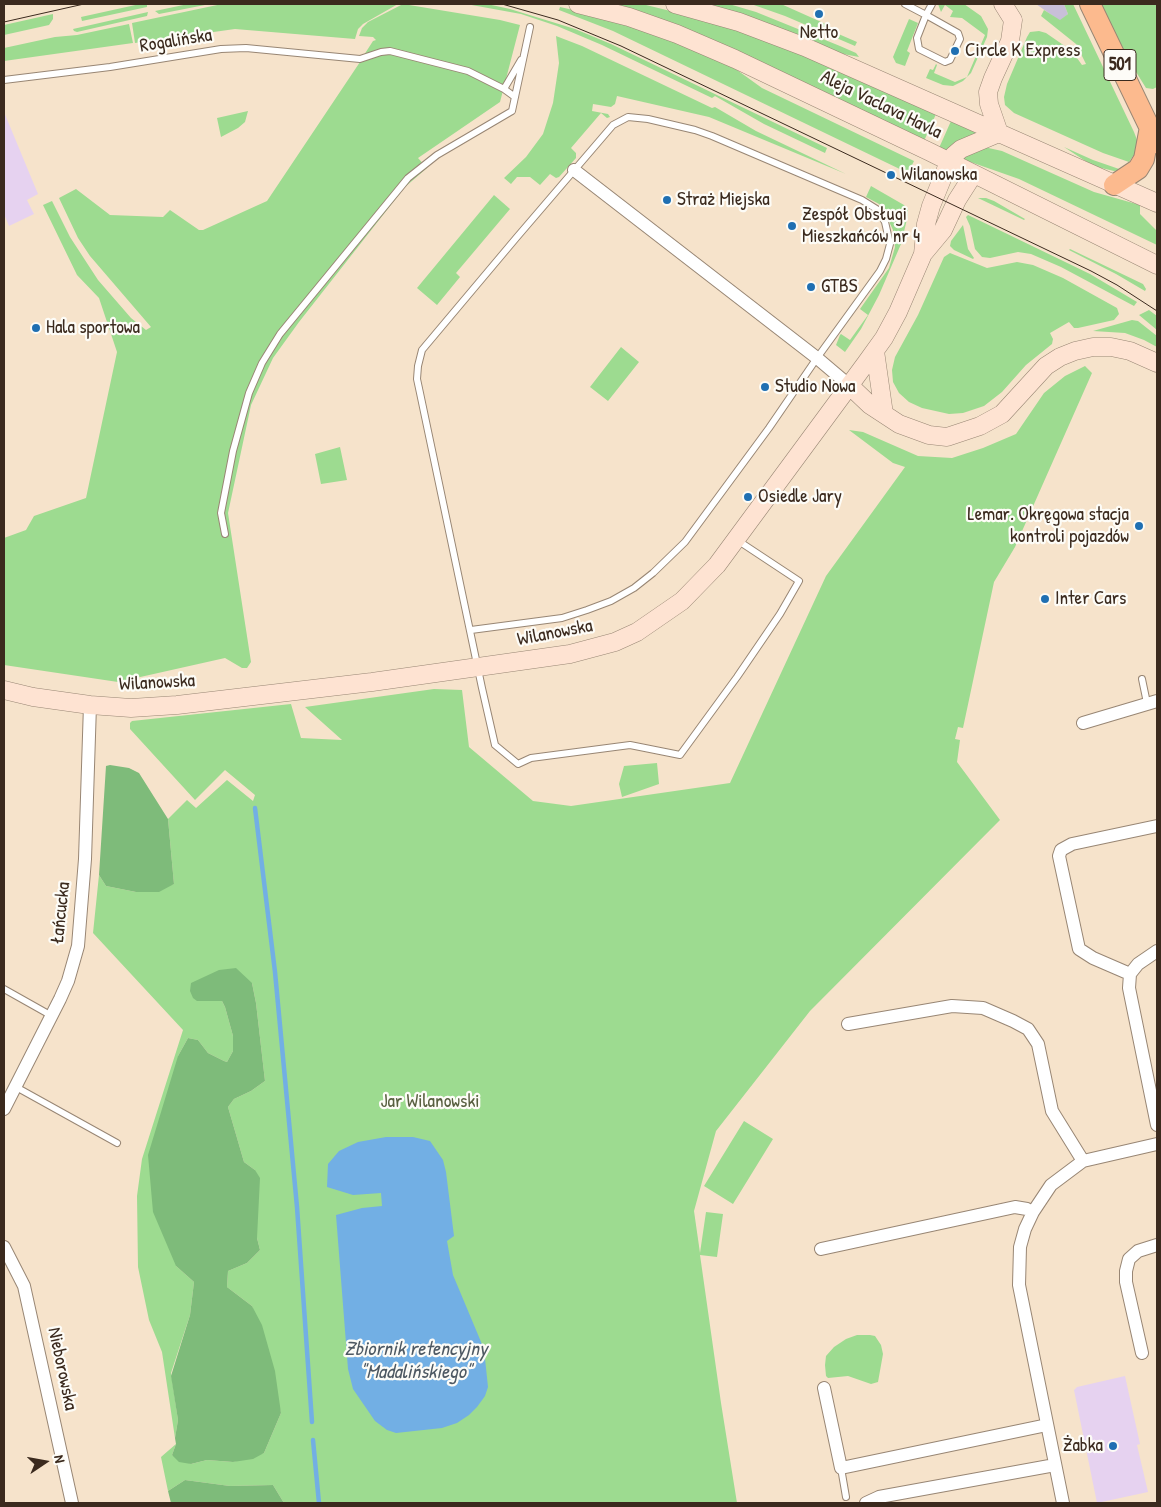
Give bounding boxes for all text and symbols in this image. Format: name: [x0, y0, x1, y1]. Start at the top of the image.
marker: Netto: [813, 8, 825, 20]
place label: Netto: [800, 22, 838, 44]
street label: Rogalińska: [138, 24, 214, 58]
place label: Circle K Express: [965, 40, 1080, 62]
marker: Circle K Express: [949, 45, 961, 57]
road number: 501: [1104, 50, 1136, 80]
street label: Aleja Vaclava Havla: [817, 66, 945, 144]
place label: Wilanowska: [901, 164, 977, 186]
marker: Wilanowska: [885, 169, 897, 181]
place label: Straż Miejska: [677, 189, 770, 211]
marker: Straż Miejska: [661, 194, 673, 206]
place label: Zespół Obsługi Mieszkańców nr 4: [802, 204, 920, 248]
marker: Zespół Obsługi Mieszkańców nr 4: [786, 220, 798, 232]
place label: GTBS: [821, 276, 857, 298]
marker: GTBS: [805, 281, 817, 293]
place label: Hala sportowa: [46, 317, 140, 339]
marker: Hala sportowa: [30, 322, 42, 334]
place label: Studio Nowa: [775, 376, 856, 398]
marker: Studio Nowa: [759, 381, 771, 393]
place label: Osiedle Jary: [758, 486, 842, 508]
marker: Osiedle Jary: [742, 491, 754, 503]
place label: Lemar. Okręgowa stacja kontroli pojazdów: [968, 504, 1129, 548]
marker: Lemar. Okręgowa stacja kontroli pojazdów: [1133, 520, 1145, 532]
place label: Inter Cars: [1055, 588, 1126, 610]
marker: Inter Cars: [1039, 593, 1051, 605]
street label: Wilanowska: [515, 615, 595, 651]
street label: Wilanowska: [118, 670, 196, 696]
street label: Łańcucka: [46, 881, 76, 945]
park label: Jar Wilanowski: [380, 1091, 480, 1113]
street label: Nieborowska: [42, 1326, 82, 1412]
water label: Zbiornik retencyjny "Madalińskiego": [345, 1338, 487, 1385]
place label: Żabka: [1063, 1435, 1103, 1457]
north arrow: [20, 1437, 70, 1487]
marker: Żabka: [1107, 1440, 1119, 1452]
text: N: [50, 1453, 70, 1464]

